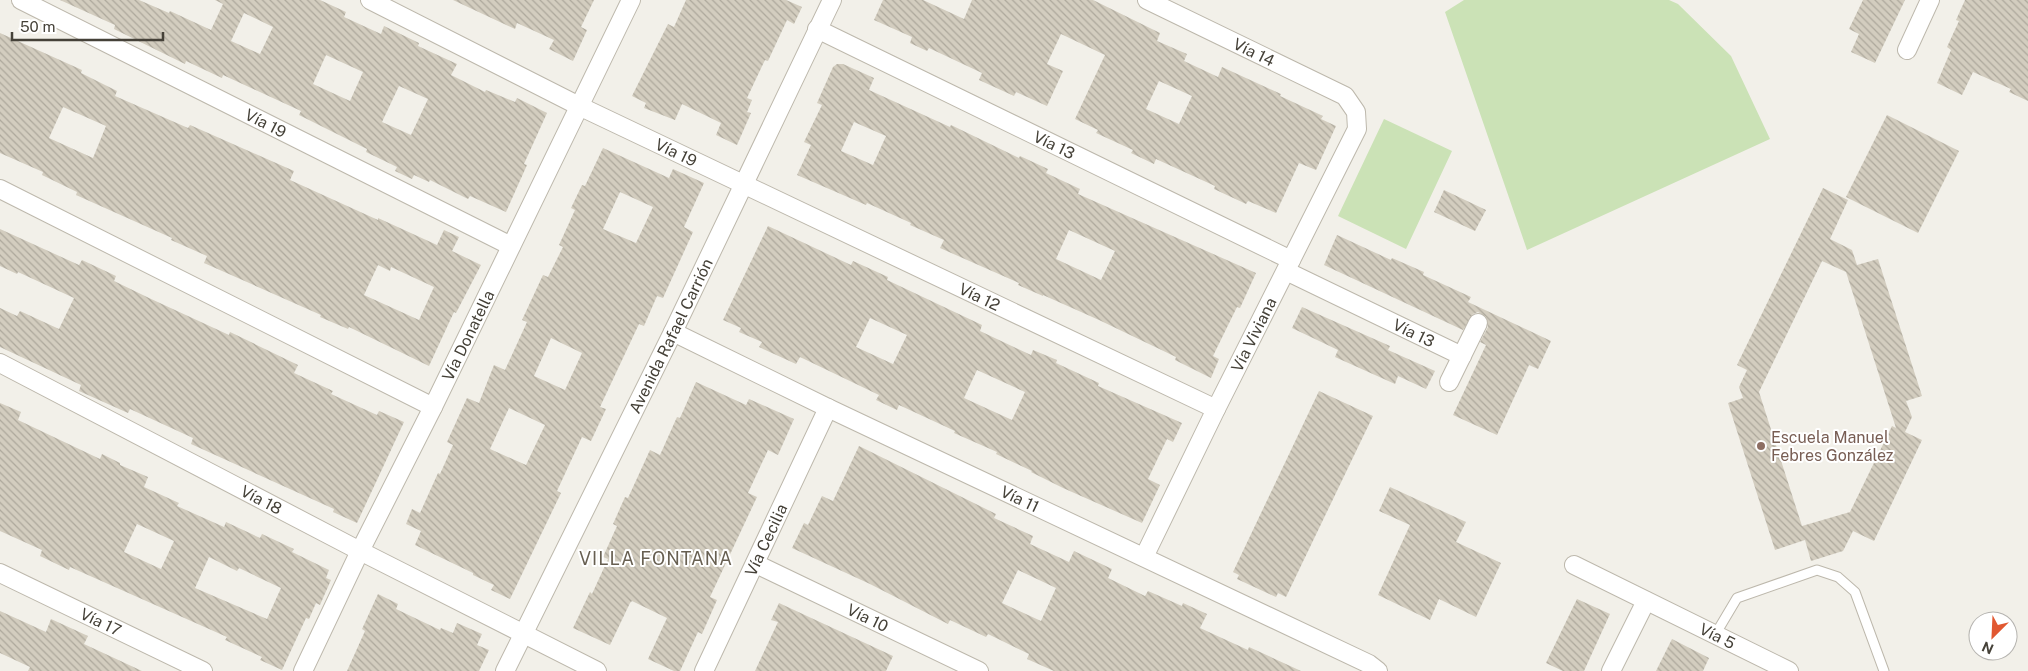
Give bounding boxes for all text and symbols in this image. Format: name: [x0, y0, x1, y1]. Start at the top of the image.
scale bar: [12, 10, 164, 42]
text: 50 m: [20, 18, 55, 35]
street label: Vía 14: [1230, 34, 1278, 71]
street label: Vía 19: [242, 105, 289, 142]
street label: Vía 13: [1030, 127, 1078, 163]
street label: Vía 19: [652, 135, 700, 171]
street label: Avenida Rafael Carrión: [625, 255, 717, 416]
street label: Vía 12: [956, 279, 1003, 315]
street label: Vía Donatella: [438, 287, 498, 384]
street label: Vía Viviana: [1227, 294, 1281, 375]
street label: Vía 13: [1390, 315, 1438, 351]
place label: Escuela Manuel Febres González: [1771, 428, 1894, 465]
marker: Escuela Manuel Febres González: [1755, 440, 1767, 452]
street label: Vía 18: [237, 481, 285, 519]
street label: Vía 11: [997, 482, 1042, 516]
street label: Vía Cecilia: [741, 501, 791, 579]
district label: VILLA FONTANA: [579, 548, 733, 569]
street label: Vía 10: [844, 600, 892, 636]
street label: Vía 17: [77, 604, 124, 640]
north arrow: [1968, 611, 2018, 661]
street label: Vía 5: [1696, 619, 1738, 653]
text: N: [1979, 638, 1996, 657]

